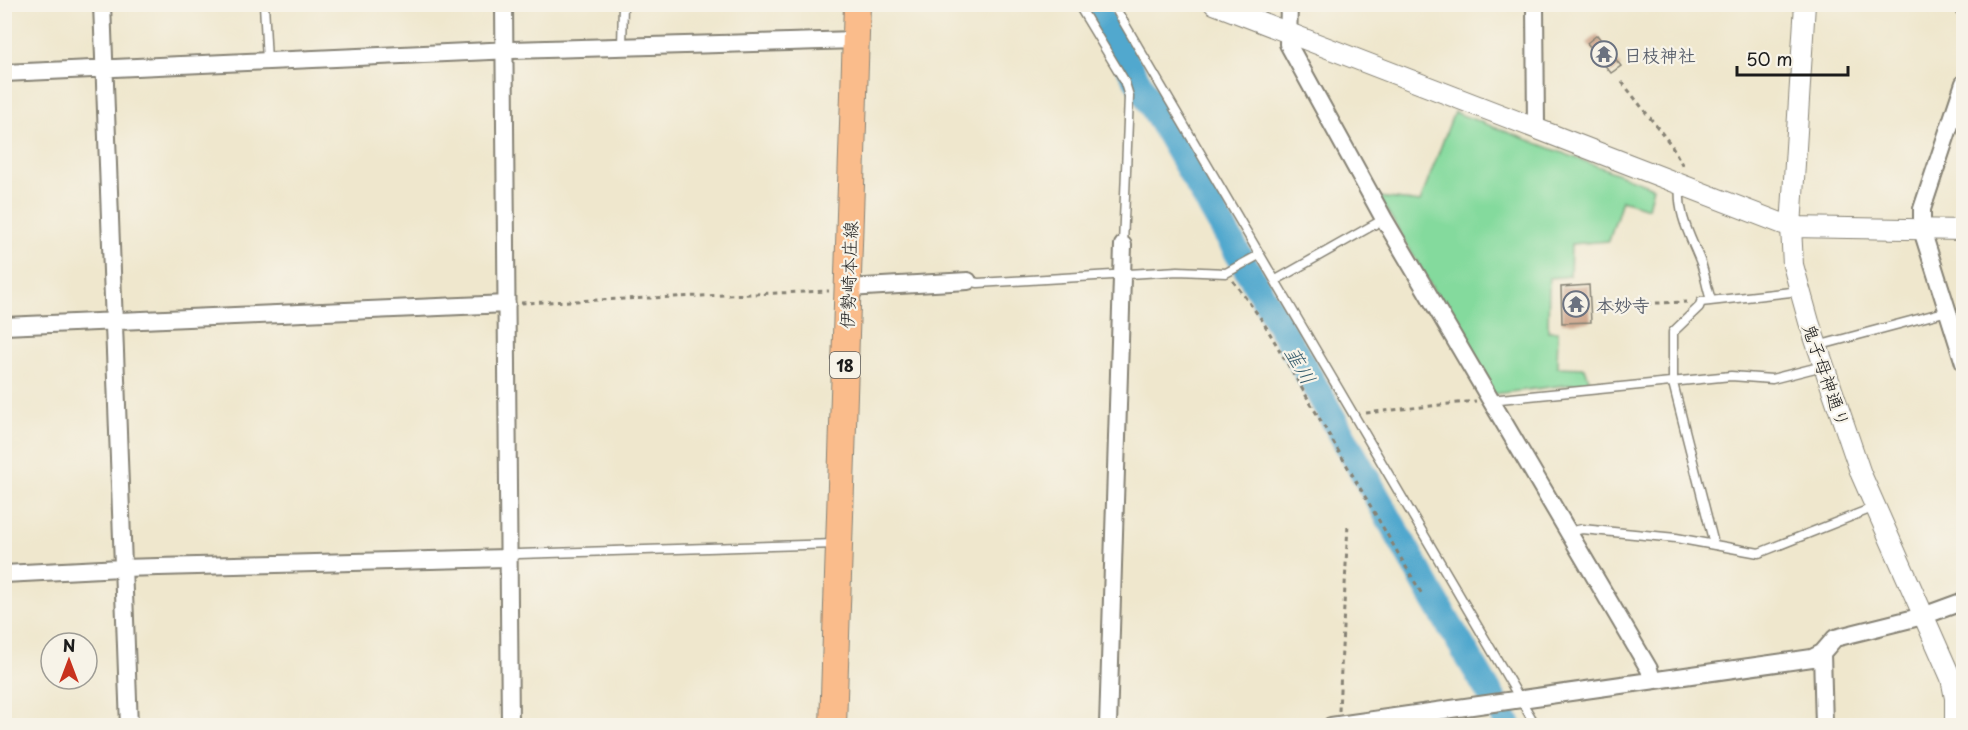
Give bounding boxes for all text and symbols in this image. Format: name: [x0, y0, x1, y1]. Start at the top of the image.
temple icon: 日枝神社: [1589, 39, 1619, 69]
scale bar: [1737, 39, 1848, 77]
place label: 日枝神社: [1624, 41, 1696, 68]
text: 50 m: [1746, 45, 1793, 72]
street label: 伊勢崎本庄線: [833, 221, 863, 329]
temple icon: 本妙寺: [1561, 289, 1591, 319]
place label: 本妙寺: [1596, 291, 1650, 318]
street label: 鬼子母神通り: [1797, 320, 1857, 430]
water label: 韮川: [1278, 340, 1324, 390]
road number: 18: [830, 352, 860, 378]
north arrow: [39, 631, 99, 691]
text: N: [63, 633, 75, 657]

